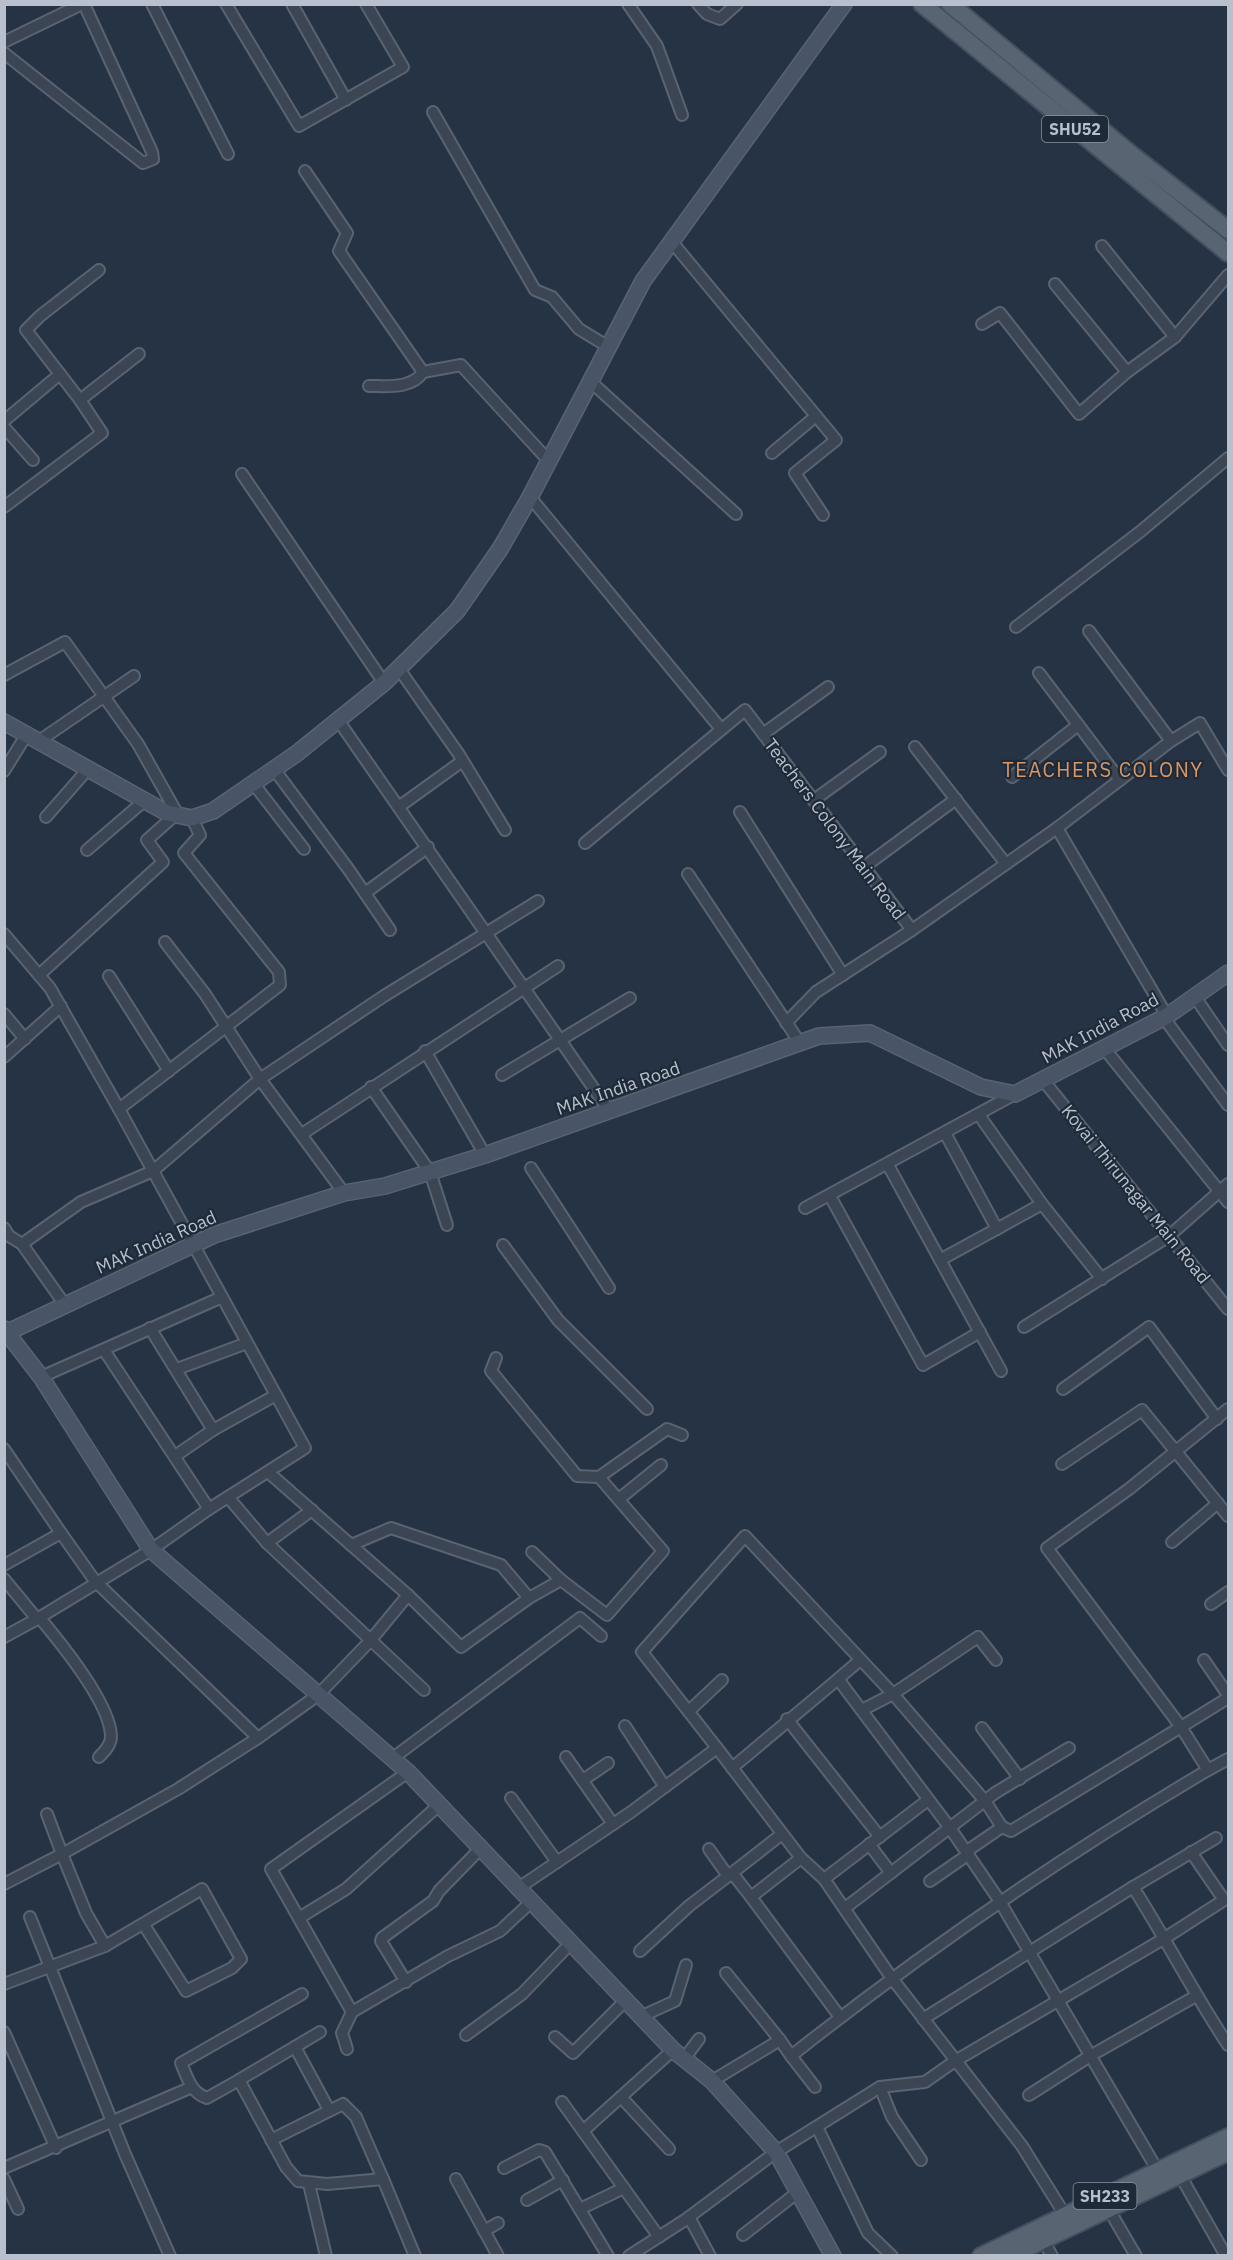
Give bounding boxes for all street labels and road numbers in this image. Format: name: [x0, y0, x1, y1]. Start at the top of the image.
road number: SHU52: [1042, 116, 1108, 142]
street label: Teachers Colony Main Road: [759, 734, 911, 924]
street label: MAK India Road: [1037, 987, 1163, 1069]
street label: MAK India Road: [553, 1056, 683, 1120]
street label: Kovai Thirunagar Main Road: [1057, 1100, 1215, 1288]
street label: MAK India Road: [92, 1205, 220, 1279]
road number: SH233: [1074, 2183, 1136, 2209]

